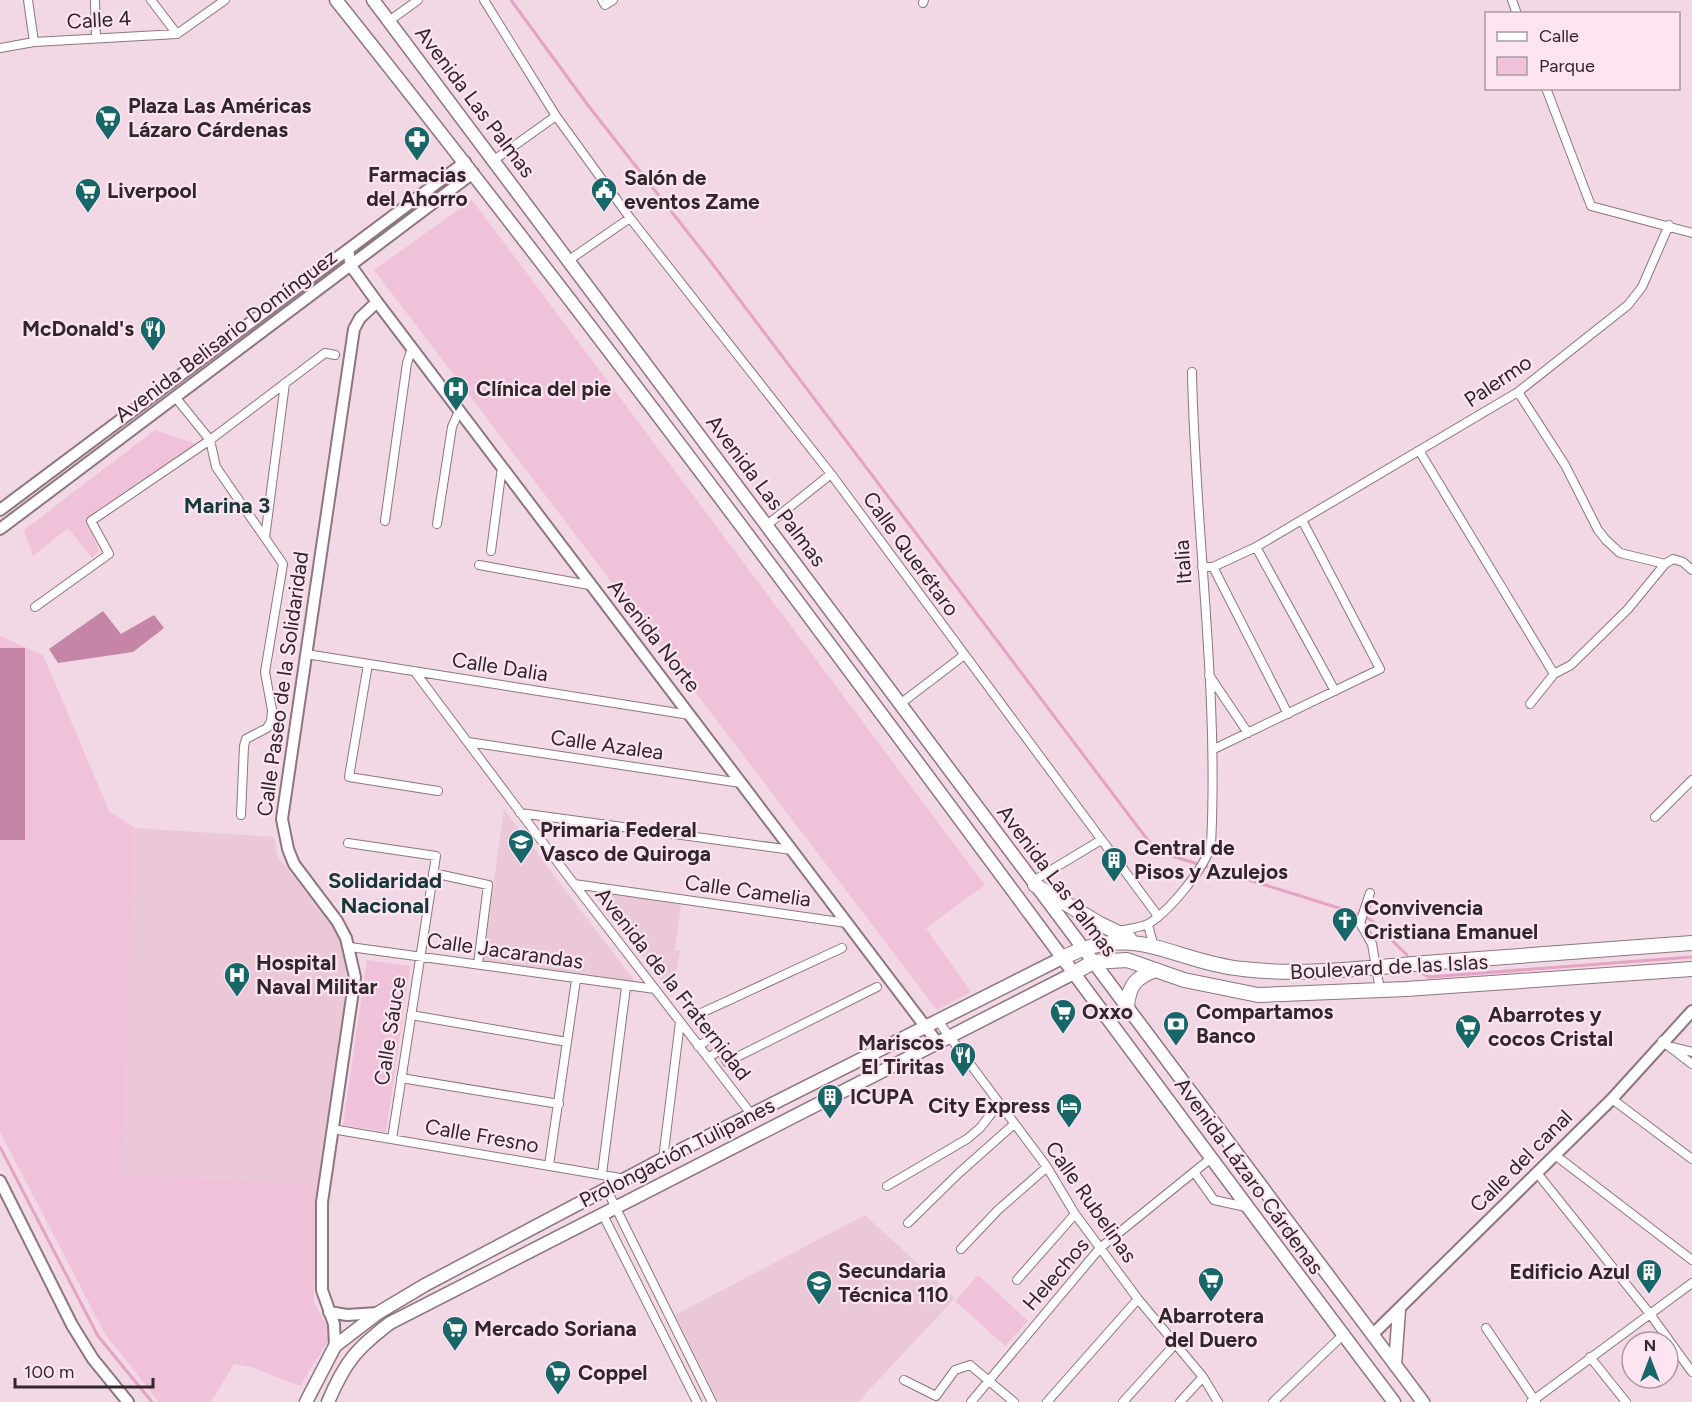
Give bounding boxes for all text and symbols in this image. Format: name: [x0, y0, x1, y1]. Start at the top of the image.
street label: Calle 4: [66, 5, 132, 34]
legend: [1485, 12, 1680, 90]
street label: Avenida Las Palmas: [410, 21, 540, 182]
text: Calle: [1539, 25, 1579, 47]
text: Parque: [1539, 55, 1595, 77]
place label: Plaza Las Américas Lázaro Cárdenas: [128, 93, 312, 142]
supermarket icon: Plaza Las Américas Lázaro Cárdenas: [93, 103, 123, 141]
pharmacy icon: Farmacias del Ahorro: [402, 124, 432, 162]
place label: Farmacias del Ahorro: [366, 162, 468, 211]
place label: Salón de eventos Zame: [624, 165, 760, 214]
public building icon: Salón de eventos Zame: [589, 175, 619, 213]
supermarket icon: Liverpool: [73, 176, 103, 214]
place label: Liverpool: [107, 178, 197, 203]
street label: Avenida Belisario Domínguez: [110, 244, 342, 427]
restaurant icon: McDonald's: [138, 314, 168, 352]
place label: McDonald's: [22, 316, 134, 341]
street label: Palermo: [1459, 349, 1536, 412]
hospital icon: Clínica del pie: [441, 374, 471, 412]
place label: Clínica del pie: [476, 376, 611, 401]
street label: Avenida Las Palmas: [701, 410, 831, 571]
street label: Calle Querétaro: [858, 487, 965, 621]
district label: Marina 3: [184, 492, 270, 519]
street label: Italia: [1168, 539, 1197, 585]
street label: Calle Paseo de la Solidaridad: [252, 550, 313, 818]
street label: Avenida Norte: [603, 574, 706, 697]
street label: Calle Dalia: [450, 647, 550, 686]
street label: Calle Azalea: [549, 724, 665, 765]
street label: Avenida Las Palmas: [992, 800, 1122, 961]
place label: Primaria Federal Vasco de Quiroga: [540, 817, 711, 866]
school or university icon: Primaria Federal Vasco de Quiroga: [506, 827, 536, 865]
place label: Central de Pisos y Azulejos: [1134, 835, 1288, 884]
building icon: Central de Pisos y Azulejos: [1099, 845, 1129, 883]
district label: Solidaridad Nacional: [328, 867, 442, 919]
street label: Calle Camelia: [683, 869, 813, 912]
street label: Avenida de la Fraternidad: [590, 882, 756, 1085]
place label: Convivencia Cristiana Emanuel: [1364, 895, 1538, 944]
church icon: Convivencia Cristiana Emanuel: [1330, 905, 1360, 943]
street label: Calle Jacarandas: [425, 927, 585, 974]
street label: Boulevard de las Islas: [1289, 949, 1489, 984]
place label: Hospital Naval Militar: [256, 950, 377, 999]
hospital icon: Hospital Naval Militar: [222, 960, 252, 998]
street label: Calle Sáuce: [369, 975, 410, 1087]
supermarket icon: Oxxo: [1048, 997, 1078, 1035]
place label: Oxxo: [1082, 999, 1133, 1024]
place label: Compartamos Banco: [1196, 999, 1333, 1048]
place label: Abarrotes y cocos Cristal: [1488, 1002, 1613, 1051]
bank icon: Compartamos Banco: [1161, 1009, 1191, 1047]
supermarket icon: Abarrotes y cocos Cristal: [1453, 1012, 1483, 1050]
place label: Mariscos El Tiritas: [858, 1030, 944, 1079]
restaurant icon: Mariscos El Tiritas: [948, 1040, 978, 1078]
street label: Avenida Lázaro Cárdenas: [1170, 1073, 1329, 1279]
building icon: ICUPA: [815, 1082, 845, 1120]
place label: ICUPA: [850, 1084, 914, 1109]
hotel icon: City Express: [1054, 1091, 1084, 1129]
street label: Prolongación Tulipanes: [575, 1092, 779, 1213]
place label: City Express: [928, 1093, 1050, 1118]
street label: Calle del canal: [1464, 1104, 1577, 1217]
street label: Calle Fresno: [423, 1113, 541, 1158]
street label: Calle Rubelinas: [1040, 1136, 1142, 1267]
street label: Helechos: [1017, 1232, 1094, 1315]
building icon: Edificio Azul: [1634, 1257, 1664, 1295]
place label: Secundaria Técnica 110: [838, 1258, 948, 1307]
place label: Edificio Azul: [1510, 1259, 1630, 1284]
supermarket icon: Abarrotera del Duero: [1196, 1265, 1226, 1303]
school or university icon: Secundaria Técnica 110: [804, 1268, 834, 1306]
place label: Abarrotera del Duero: [1158, 1303, 1264, 1352]
supermarket icon: Mercado Soriana: [440, 1314, 470, 1352]
place label: Mercado Soriana: [474, 1316, 637, 1341]
north arrow: [1620, 1330, 1680, 1390]
text: N: [1644, 1336, 1656, 1355]
scale bar: [15, 1351, 153, 1389]
supermarket icon: Coppel: [543, 1358, 573, 1396]
place label: Coppel: [578, 1360, 647, 1385]
text: 100 m: [24, 1361, 74, 1383]

